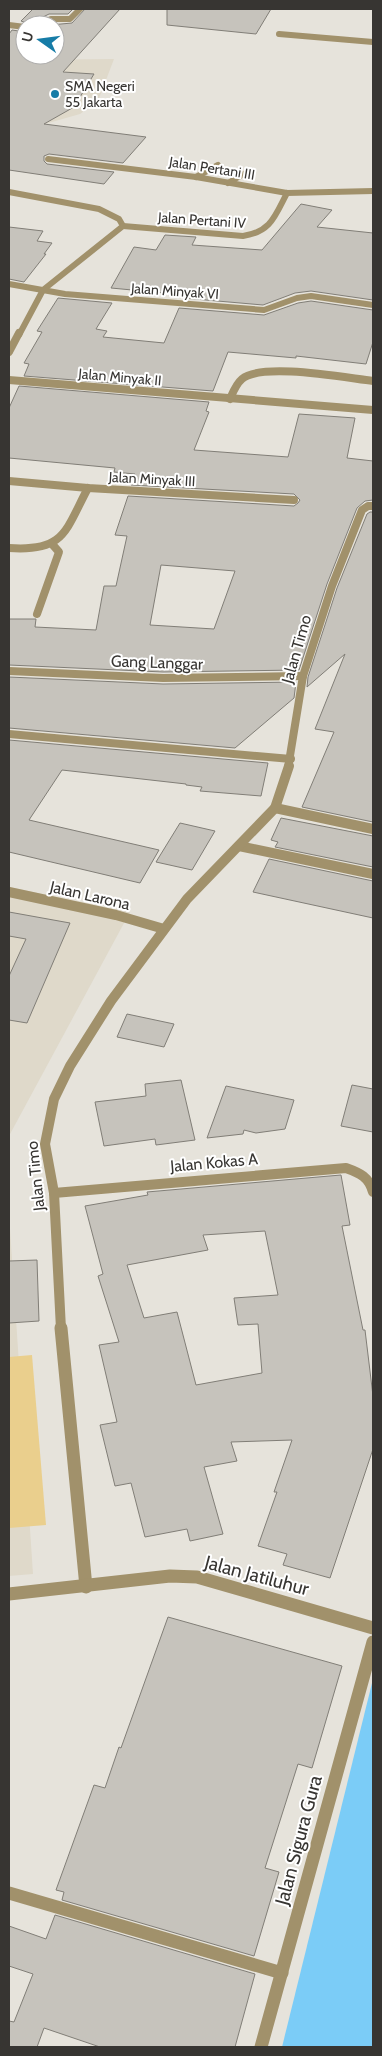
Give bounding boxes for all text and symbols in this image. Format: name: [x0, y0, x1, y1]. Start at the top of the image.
north arrow: [15, 15, 65, 65]
text: U: [17, 30, 37, 44]
place label: SMA Negeri 55 Jakarta: [65, 77, 135, 111]
marker: SMA Negeri 55 Jakarta: [49, 88, 61, 100]
street label: Jalan Pertani III: [167, 152, 256, 184]
street label: Jalan Pertani IV: [156, 208, 247, 232]
street label: Jalan Minyak VI: [129, 279, 220, 303]
street label: Jalan Minyak II: [77, 364, 162, 390]
street label: Jalan Minyak III: [107, 468, 196, 490]
street label: Jalan Timo: [277, 613, 315, 686]
street label: Gang Langgar: [111, 651, 204, 674]
street label: Jalan Larona: [47, 877, 132, 914]
street label: Jalan Timo: [22, 1140, 49, 1213]
street label: Jalan Kokas A: [169, 1149, 259, 1176]
street label: Jalan Jatiluhur: [201, 1550, 312, 1600]
street label: Jalan Sigura Gura: [270, 1773, 327, 1909]

